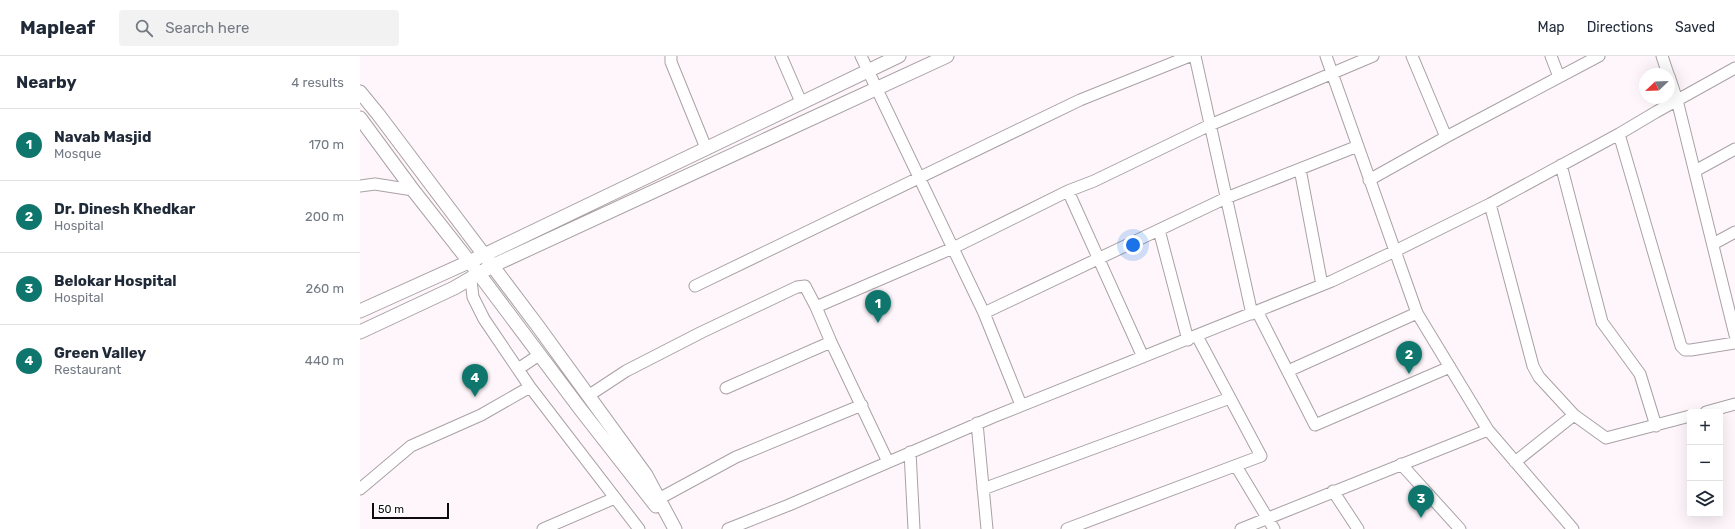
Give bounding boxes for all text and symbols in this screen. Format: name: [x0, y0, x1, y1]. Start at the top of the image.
search box: [119, 10, 399, 46]
text: Mapleaf: [20, 16, 95, 39]
icon: search: [133, 17, 155, 39]
text: Search here: [165, 19, 249, 37]
text: Map: [1538, 19, 1565, 36]
text: Directions: [1587, 19, 1653, 36]
text: Saved: [1675, 19, 1715, 36]
north arrow: [1639, 68, 1675, 104]
text: Nearby: [16, 72, 77, 92]
text: 4 results: [291, 75, 344, 90]
text: Navab Masjid: [54, 128, 151, 146]
text: 1: [26, 137, 32, 152]
text: 170 m: [309, 137, 344, 152]
text: Mosque: [54, 146, 101, 161]
text: Dr. Dinesh Khedkar: [54, 200, 195, 218]
text: 2: [25, 209, 33, 224]
text: 200 m: [305, 209, 344, 224]
text: Hospital: [54, 218, 104, 233]
your location: [1123, 235, 1143, 255]
text: Belokar Hospital: [54, 272, 177, 290]
text: 3: [25, 281, 33, 296]
text: 260 m: [306, 281, 344, 296]
text: Hospital: [54, 290, 104, 305]
pin: 1: [865, 290, 891, 323]
pin: 2: [1396, 341, 1422, 374]
text: Green Valley: [54, 344, 146, 362]
text: 4: [25, 353, 33, 368]
text: 440 m: [305, 353, 344, 368]
text: Restaurant: [54, 362, 121, 377]
pin: 4: [462, 364, 488, 397]
map controls: [1687, 409, 1723, 517]
button: +: [1687, 409, 1723, 445]
button: −: [1687, 445, 1723, 481]
button: layers: [1687, 481, 1723, 517]
pin: 3: [1408, 485, 1434, 518]
scale bar: [372, 501, 449, 520]
text: 50 m: [378, 503, 404, 516]

